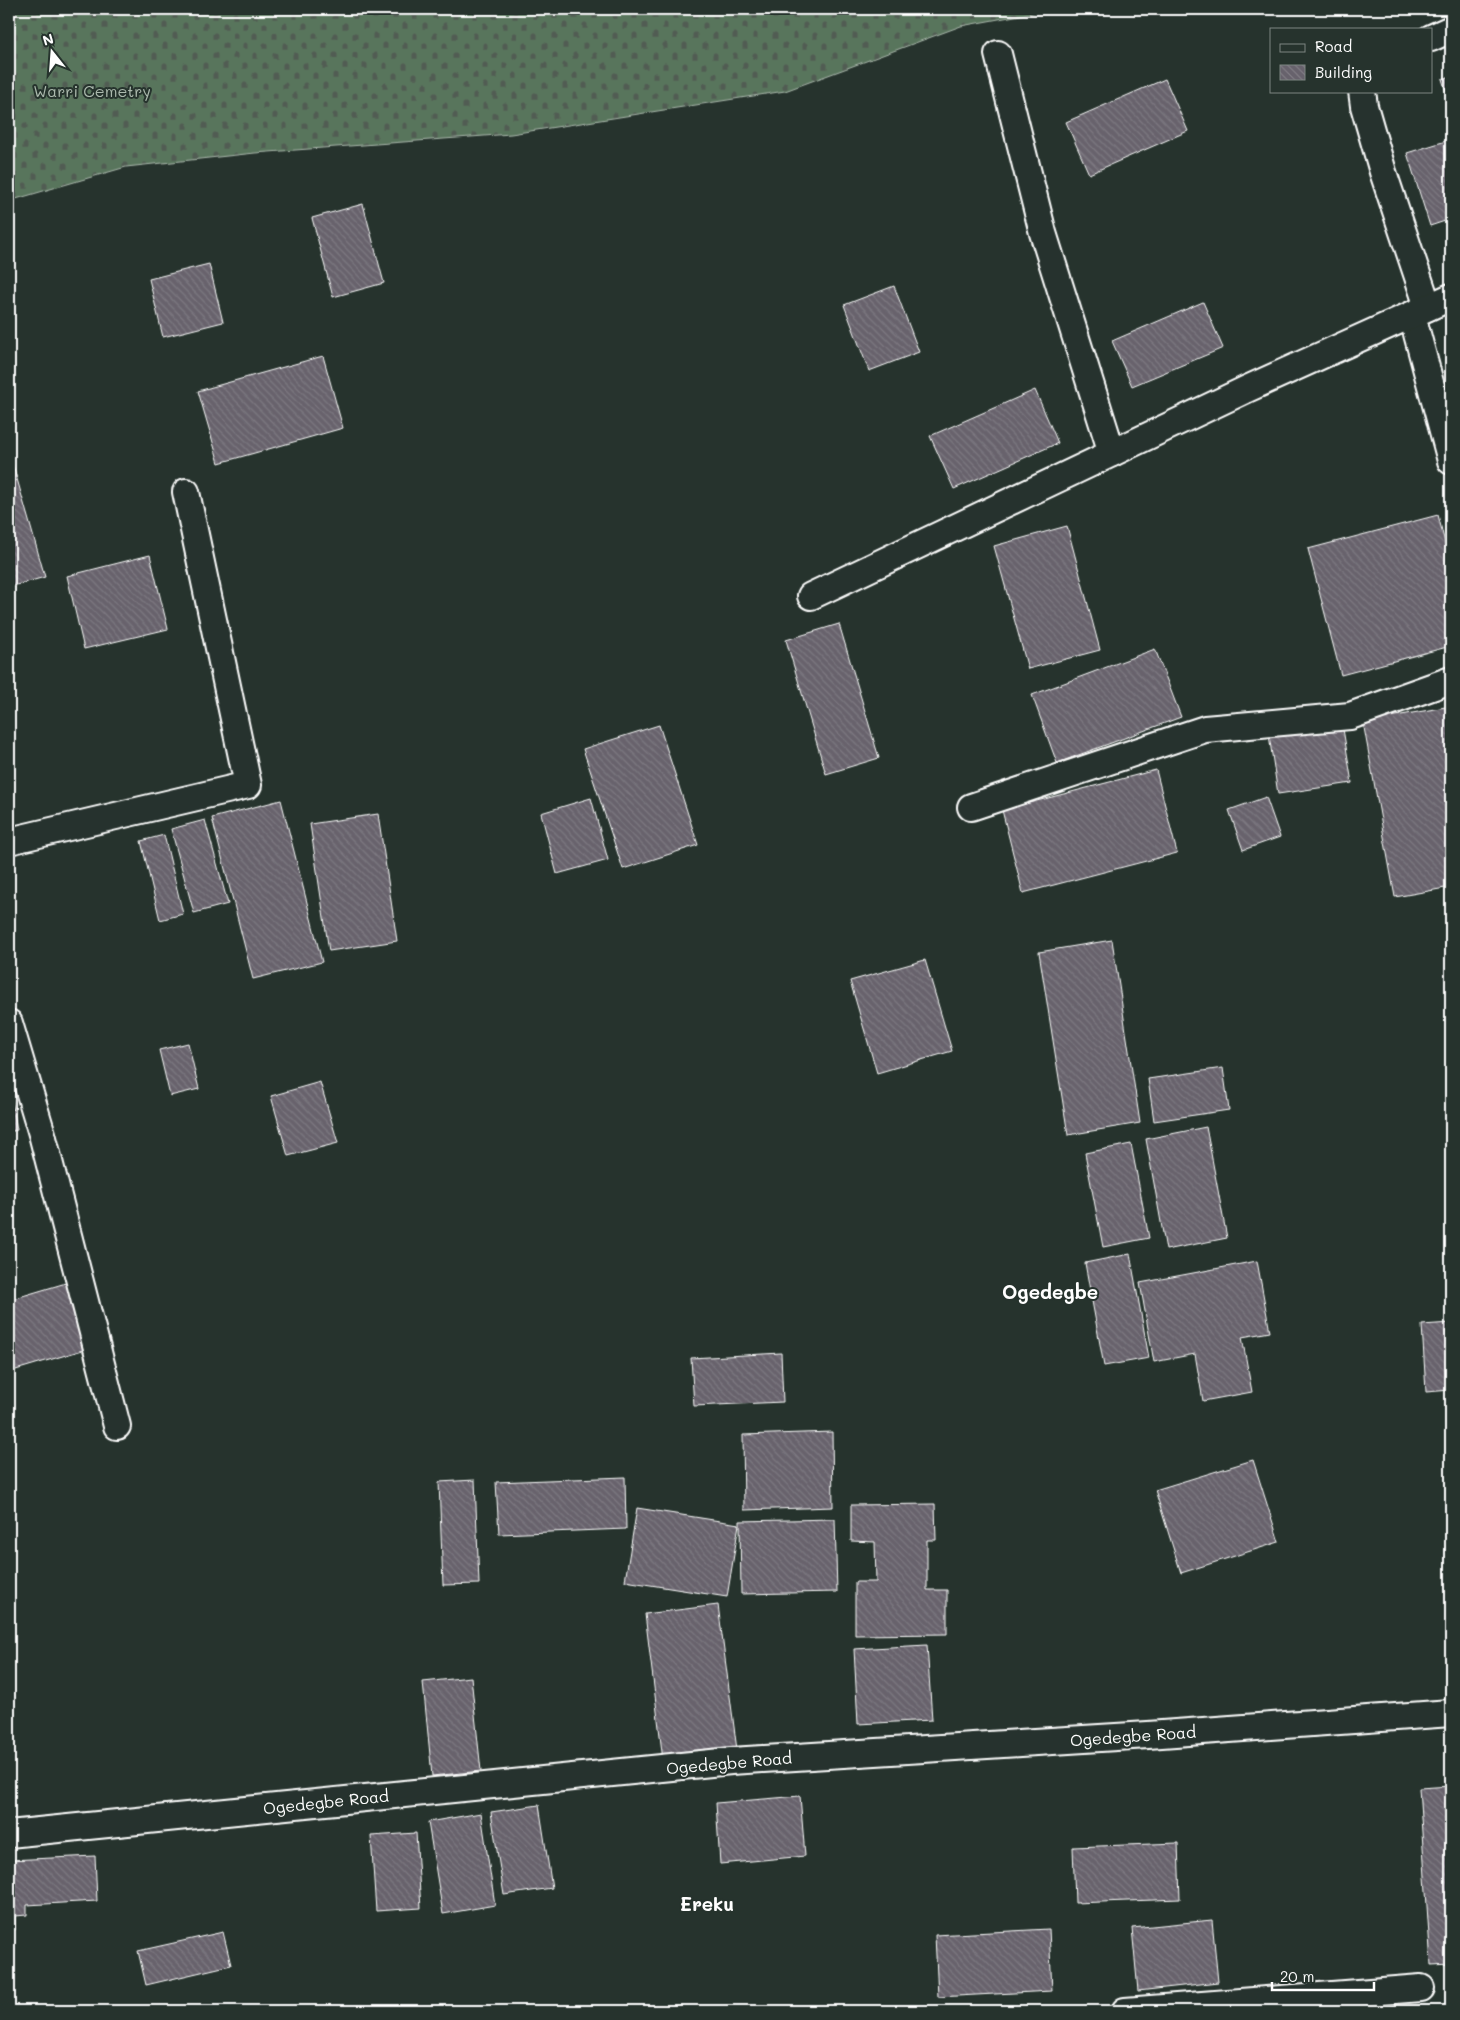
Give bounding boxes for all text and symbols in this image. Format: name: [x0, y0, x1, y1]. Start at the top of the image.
north arrow: [28, 28, 78, 78]
text: N: [40, 28, 56, 50]
legend: [1270, 28, 1432, 92]
text: Road: [1315, 36, 1352, 56]
text: Building: [1315, 62, 1372, 82]
park label: Warri Cemetry: [33, 80, 151, 101]
district label: Ogedegbe: [1002, 1279, 1098, 1304]
street label: Ogedegbe Road: [1069, 1721, 1197, 1750]
street label: Ogedegbe Road: [665, 1747, 793, 1778]
street label: Ogedegbe Road: [262, 1784, 390, 1819]
district label: Ereku: [680, 1891, 734, 1916]
scale bar: [1272, 1960, 1375, 1992]
text: 20 m: [1280, 1966, 1314, 1986]

